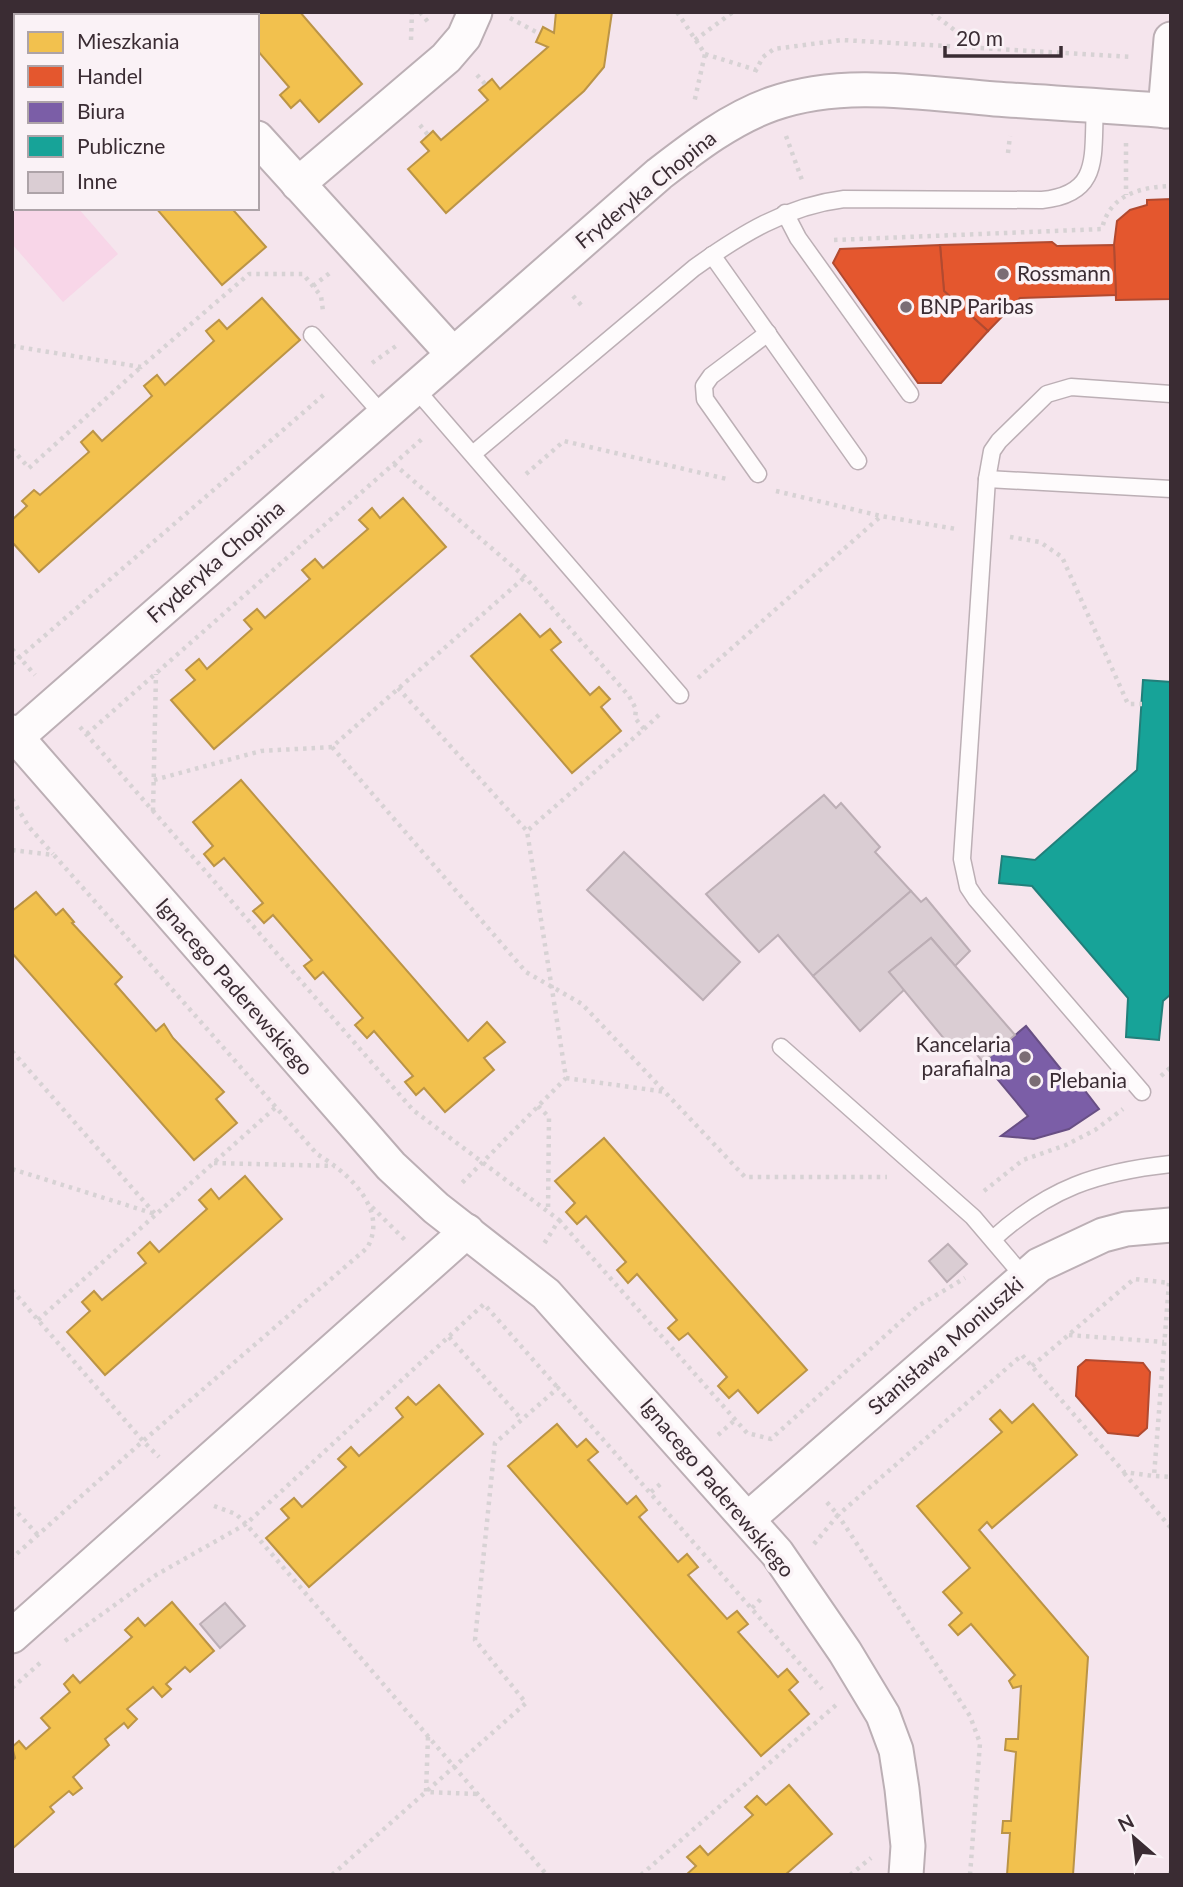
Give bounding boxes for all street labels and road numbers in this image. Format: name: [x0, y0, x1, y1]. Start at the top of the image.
street label: Fryderyka Chopina: [570, 125, 720, 253]
street label: Fryderyka Chopina: [141, 494, 289, 627]
street label: Ignacego Paderewskiego: [151, 892, 319, 1080]
street label: Stanisława Moniuszki: [862, 1271, 1028, 1419]
street label: Ignacego Paderewskiego: [636, 1392, 801, 1582]

